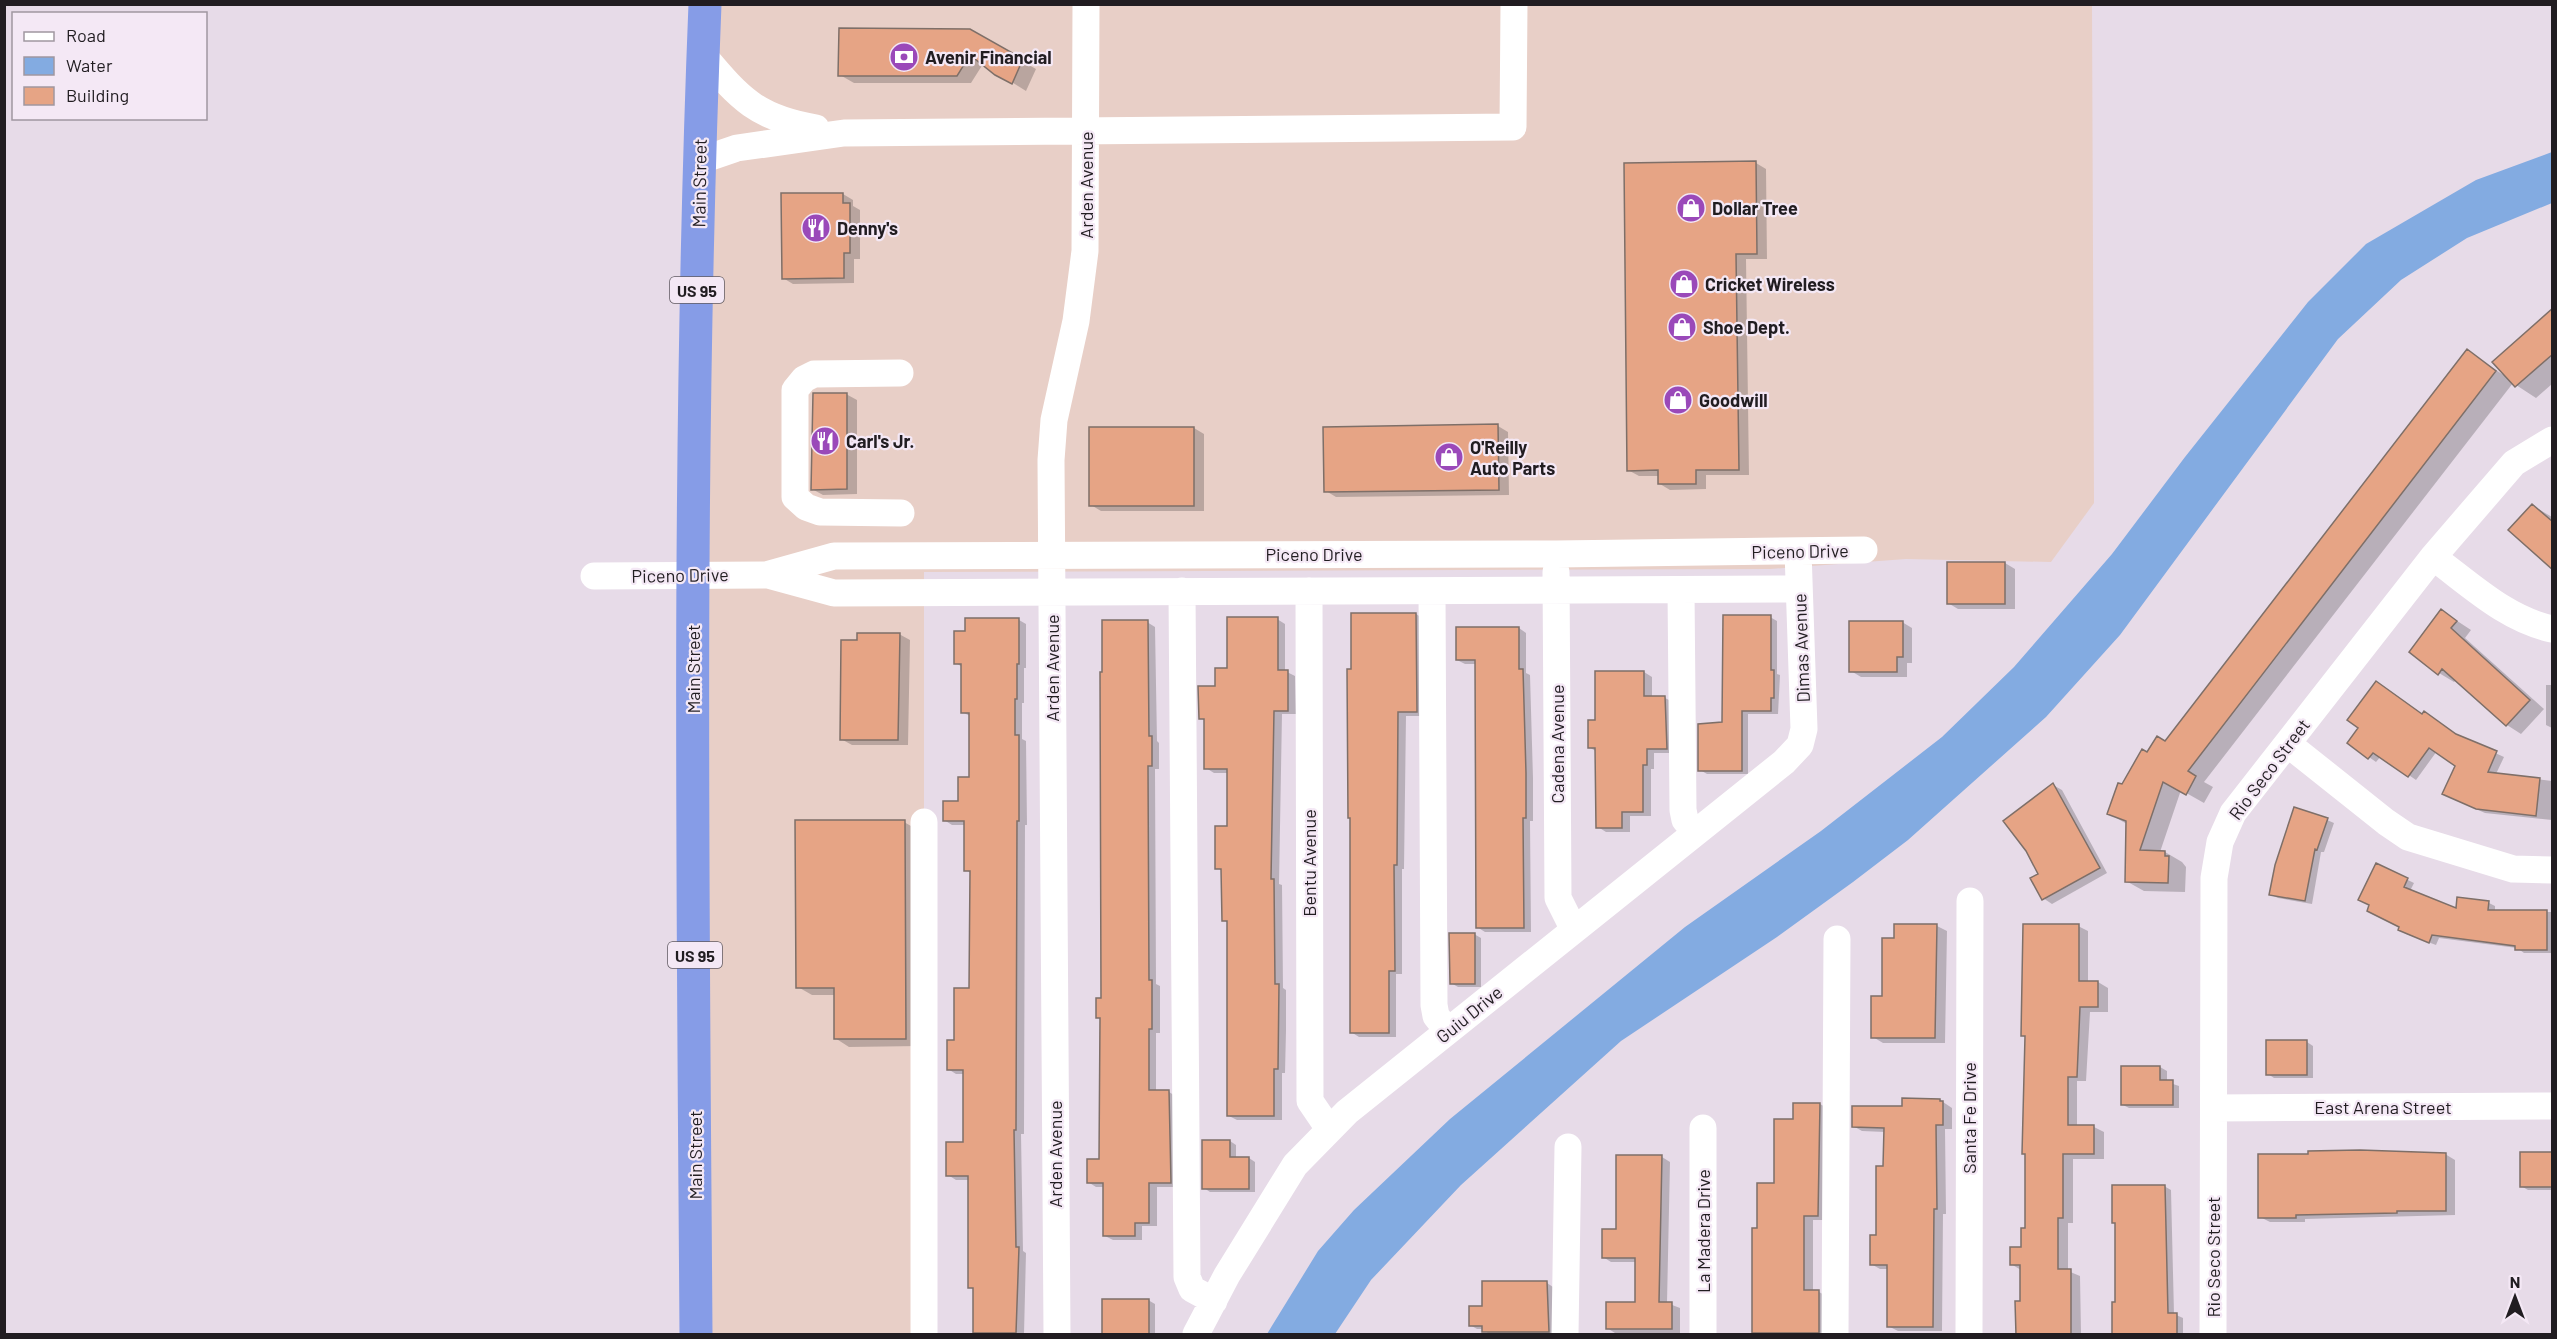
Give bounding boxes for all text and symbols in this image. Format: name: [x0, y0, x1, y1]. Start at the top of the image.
legend: [12, 12, 207, 120]
text: Road: [66, 24, 106, 46]
bank icon: Avenir Financial: [888, 41, 920, 73]
place label: Avenir Financial: [925, 46, 1052, 68]
text: Water: [66, 54, 113, 76]
text: Building: [66, 84, 129, 106]
street label: Arden Avenue: [1075, 131, 1097, 239]
street label: Main Street: [687, 138, 711, 228]
shop icon: Dollar Tree: [1675, 192, 1707, 224]
place label: Dollar Tree: [1712, 197, 1798, 219]
restaurant icon: Denny's: [800, 212, 832, 244]
place label: Denny's: [837, 217, 898, 239]
shop icon: Cricket Wireless: [1668, 268, 1700, 300]
place label: Cricket Wireless: [1705, 273, 1835, 295]
road number: US 95: [670, 277, 724, 303]
shop icon: Shoe Dept.: [1666, 311, 1698, 343]
place label: Shoe Dept.: [1703, 316, 1790, 338]
shop icon: Goodwill: [1662, 384, 1694, 416]
place label: Goodwill: [1699, 389, 1768, 411]
restaurant icon: Carl's Jr.: [809, 425, 841, 457]
place label: Carl's Jr.: [846, 430, 914, 452]
place label: O'Reilly Auto Parts: [1470, 436, 1555, 479]
shop icon: O'Reilly Auto Parts: [1433, 441, 1465, 473]
street label: Piceno Drive: [1751, 539, 1849, 563]
street label: Piceno Drive: [1265, 543, 1363, 565]
street label: Piceno Drive: [631, 563, 729, 587]
street label: Dimas Avenue: [1788, 593, 1814, 703]
street label: Arden Avenue: [1041, 614, 1063, 722]
street label: Main Street: [682, 624, 704, 714]
street label: Cadena Avenue: [1546, 684, 1568, 804]
street label: Rio Seco Street: [2224, 714, 2314, 824]
street label: Bentu Avenue: [1298, 809, 1320, 917]
road number: US 95: [668, 942, 722, 968]
street label: Guiu Drive: [1432, 981, 1506, 1047]
street label: Santa Fe Drive: [1958, 1062, 1980, 1174]
street label: East Arena Street: [2314, 1096, 2452, 1118]
street label: Arden Avenue: [1044, 1100, 1066, 1208]
street label: Main Street: [684, 1110, 706, 1200]
street label: La Madera Drive: [1692, 1169, 1714, 1293]
street label: Rio Seco Street: [2202, 1197, 2224, 1317]
north arrow: [2485, 1267, 2545, 1327]
text: N: [2510, 1272, 2520, 1291]

